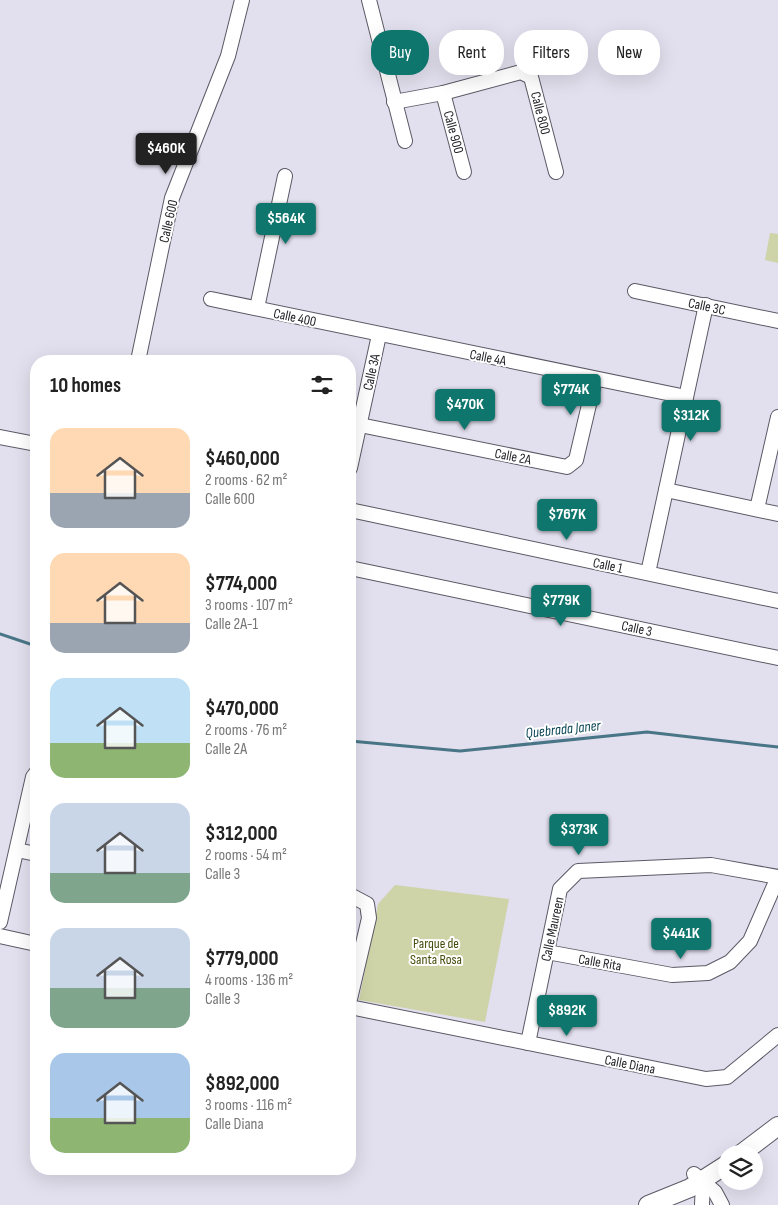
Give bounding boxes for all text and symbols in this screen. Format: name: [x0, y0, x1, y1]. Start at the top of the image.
chip: Buy: [371, 30, 429, 75]
chip: Rent: [439, 30, 504, 75]
chip: Filters: [514, 30, 588, 75]
chip: New: [598, 30, 660, 75]
street label: Calle 800: [527, 90, 554, 136]
street label: Calle 900: [440, 109, 467, 155]
pin: $460K: [131, 132, 201, 175]
text: $460K: [147, 139, 185, 158]
street label: Calle 600: [155, 198, 182, 244]
pin: $564K: [251, 202, 321, 245]
text: $564K: [267, 209, 305, 228]
street label: Calle 3C: [687, 294, 727, 319]
street label: Calle 400: [272, 305, 318, 330]
street label: Calle 4A: [468, 346, 509, 370]
street label: Calle 3A: [359, 351, 384, 392]
icon: filters: [308, 371, 336, 399]
text: 10 homes: [50, 373, 121, 398]
pin: $774K: [536, 374, 606, 416]
text: $774K: [553, 380, 589, 399]
pin: $470K: [430, 388, 500, 431]
text: $470K: [446, 395, 484, 414]
pin: $312K: [656, 400, 726, 442]
text: $312K: [673, 406, 709, 425]
street label: Calle 2A: [493, 445, 534, 469]
text: $460,000: [205, 446, 280, 471]
icon: home: [90, 448, 150, 508]
text: 2 rooms · 62 m²: [205, 471, 288, 490]
text: Calle 600: [205, 490, 255, 509]
pin: $767K: [532, 498, 602, 541]
text: $767K: [548, 505, 586, 524]
street label: Calle 1: [592, 554, 624, 577]
text: $774,000: [205, 571, 277, 596]
icon: home: [90, 573, 150, 633]
pin: $779K: [526, 584, 596, 627]
text: $779K: [542, 591, 580, 610]
text: 3 rooms · 107 m²: [205, 596, 293, 615]
text: Calle 2A-1: [205, 615, 258, 634]
street label: Calle 3: [620, 617, 654, 640]
text: $470,000: [205, 696, 279, 721]
icon: home: [90, 698, 150, 758]
water label: Quebrada Janer: [525, 716, 602, 743]
text: 2 rooms · 76 m²: [205, 721, 287, 740]
text: Calle 2A: [205, 740, 247, 759]
pin: $373K: [544, 814, 614, 856]
text: $373K: [560, 820, 598, 839]
text: $312,000: [205, 821, 278, 846]
icon: home: [90, 823, 150, 883]
text: 2 rooms · 54 m²: [205, 846, 287, 865]
text: Calle 3: [205, 865, 240, 884]
street label: Calle Maureen: [537, 895, 568, 963]
pin: $441K: [646, 918, 716, 960]
text: $441K: [662, 924, 700, 943]
park label: Parque de Santa Rosa: [410, 935, 462, 968]
text: $779,000: [205, 946, 278, 971]
icon: home: [90, 948, 150, 1008]
street label: Calle Rita: [577, 950, 623, 975]
text: 4 rooms · 136 m²: [205, 971, 293, 990]
text: Calle 3: [205, 990, 240, 1009]
pin: $892K: [532, 994, 602, 1037]
text: $892K: [548, 1001, 586, 1020]
street label: Calle Diana: [603, 1051, 657, 1078]
text: $892,000: [205, 1071, 279, 1096]
icon: home: [90, 1073, 150, 1133]
text: 3 rooms · 116 m²: [205, 1096, 292, 1115]
text: Calle Diana: [205, 1115, 264, 1134]
map controls: [718, 1145, 763, 1190]
button: layers: [718, 1145, 763, 1190]

